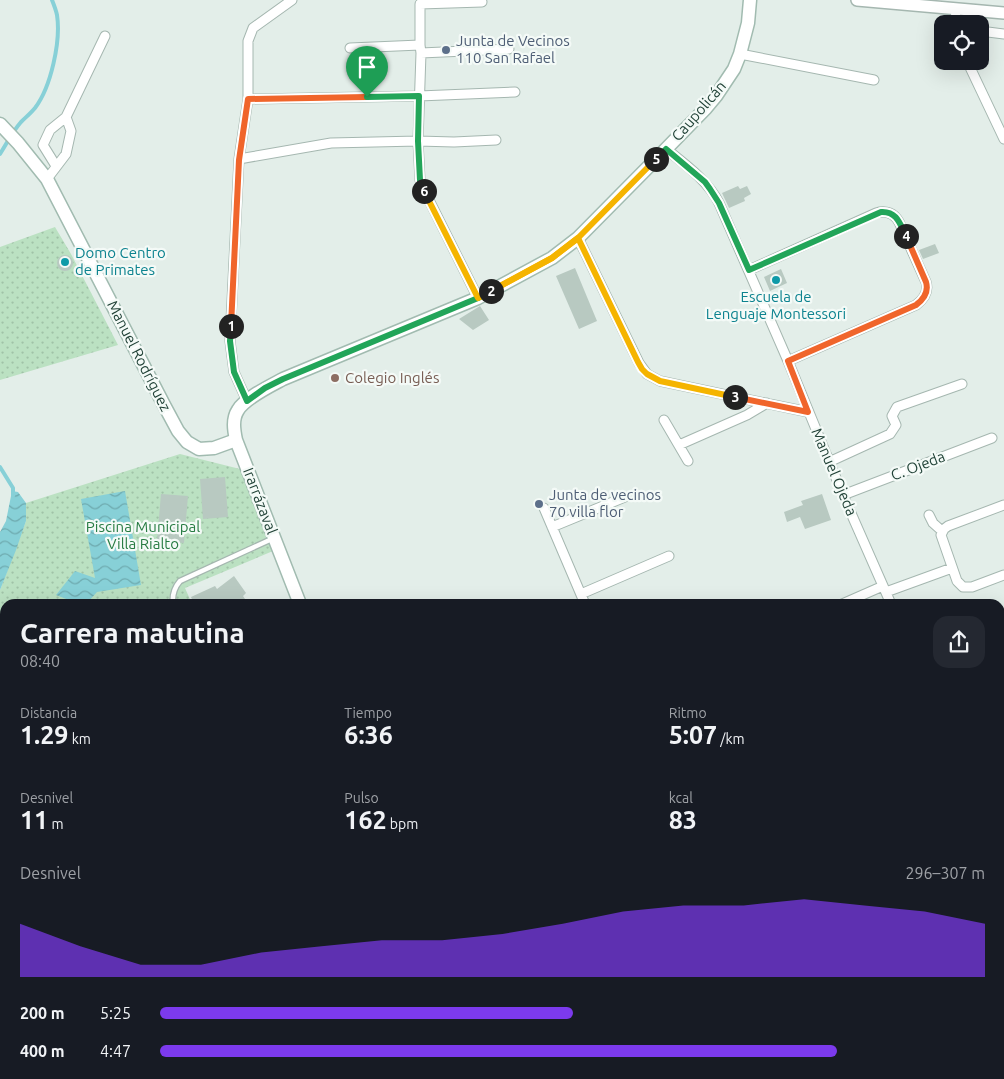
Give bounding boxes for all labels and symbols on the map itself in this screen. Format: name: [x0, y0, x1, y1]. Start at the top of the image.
place label: Junta de Vecinos 110 San Rafael: [456, 32, 570, 66]
marker: Junta de Vecinos 110 San Rafael: [440, 44, 452, 56]
pin: [346, 46, 388, 97]
street label: Caupolicán: [668, 77, 729, 144]
pin: 5: [644, 146, 668, 172]
pin: 6: [412, 178, 436, 204]
pin: 4: [894, 224, 918, 248]
place label: Domo Centro de Primates: [75, 244, 166, 278]
marker: Domo Centro de Primates: [59, 256, 71, 268]
marker: Escuela de Lenguaje Montessori: [770, 274, 782, 286]
pin: 2: [478, 278, 504, 304]
place label: Escuela de Lenguaje Montessori: [706, 288, 846, 322]
street label: Manuel Rodríguez: [104, 298, 175, 414]
pin: 1: [218, 314, 244, 338]
place label: Colegio Inglés: [345, 369, 439, 386]
marker: Colegio Inglés: [329, 372, 341, 384]
pin: 3: [722, 384, 748, 410]
street label: Manuel Ojeda: [808, 425, 861, 518]
street label: C. Ojeda: [888, 447, 947, 484]
street label: Irarrázaval: [240, 465, 281, 537]
place label: Junta de vecinos 70 villa flor: [549, 486, 661, 520]
marker: Junta de vecinos 70 villa flor: [533, 498, 545, 510]
park label: Piscina Municipal Villa Rialto: [86, 518, 200, 552]

